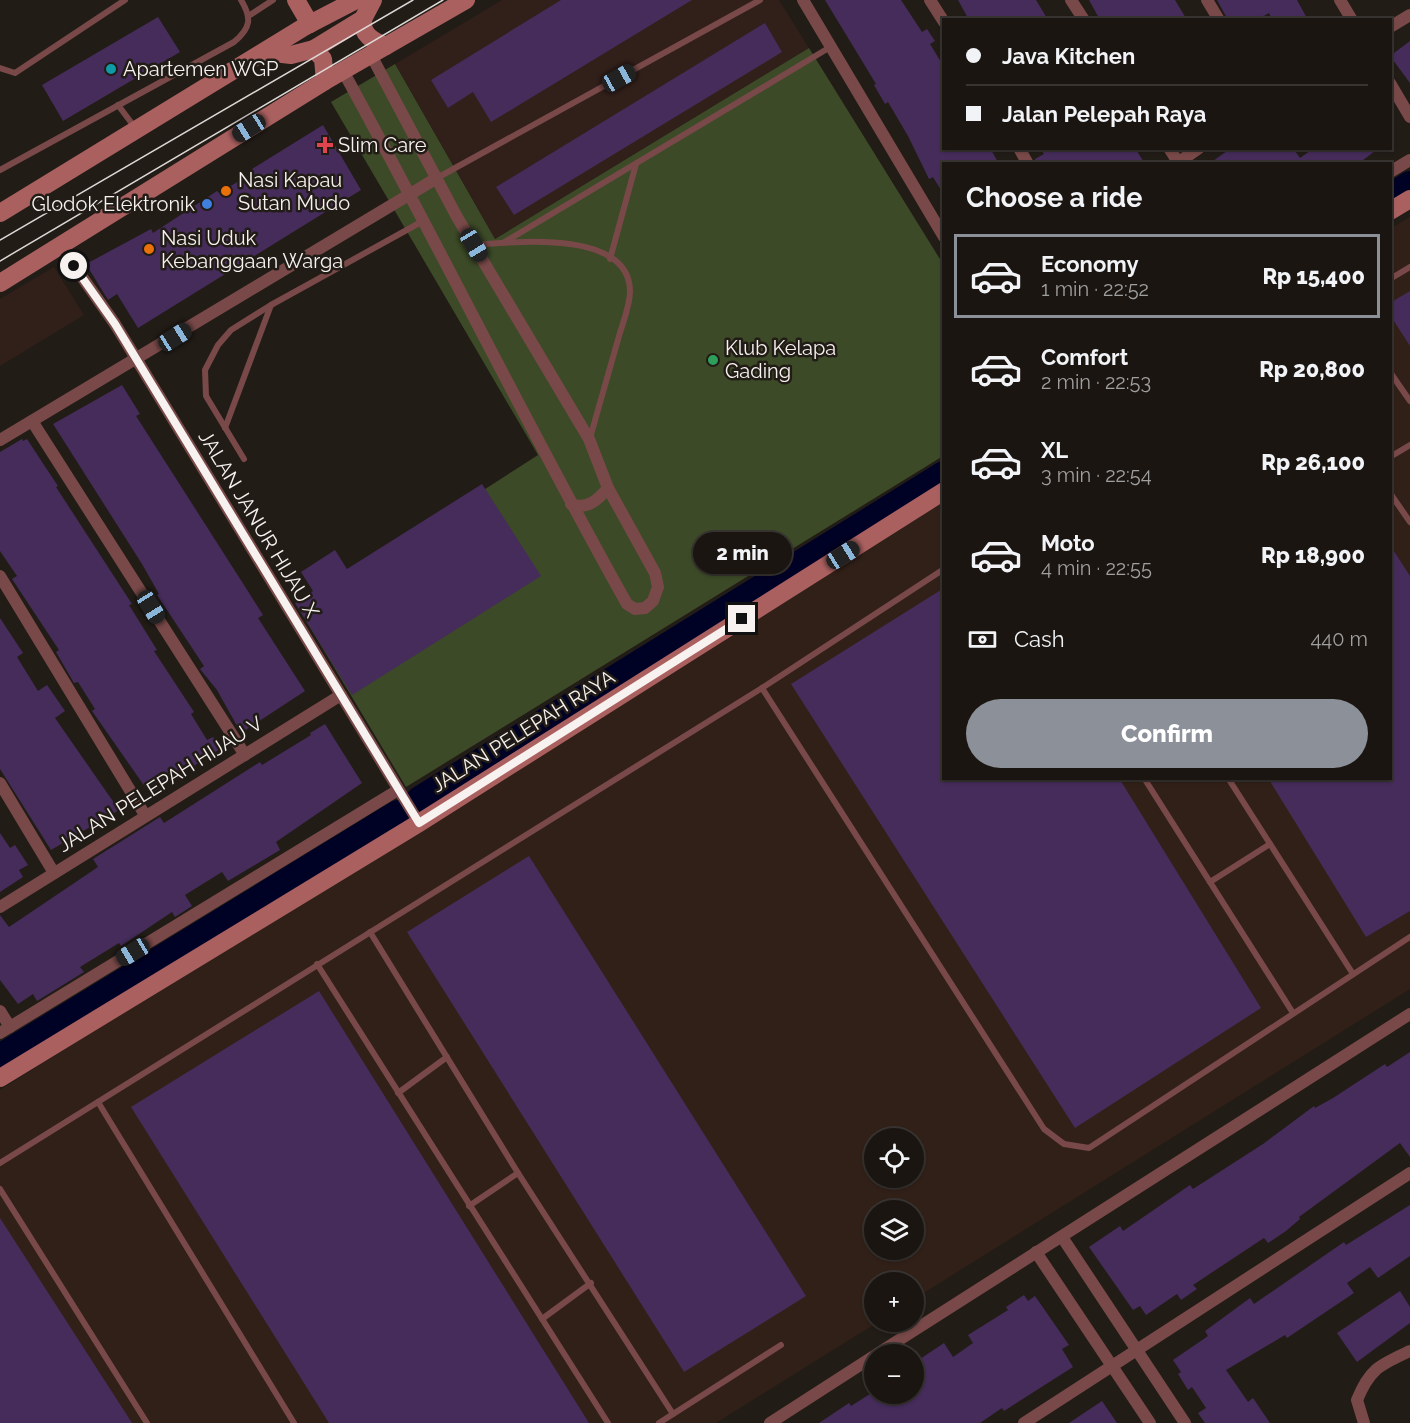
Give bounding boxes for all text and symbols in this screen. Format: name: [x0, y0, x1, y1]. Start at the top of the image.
text: Java Kitchen: [1002, 43, 1135, 69]
place label: Apartemen WGP: [123, 57, 278, 81]
car: [599, 61, 639, 95]
marker: Apartemen WGP: [104, 62, 118, 76]
text: Jalan Pelepah Raya: [1002, 101, 1206, 127]
car: [229, 111, 269, 145]
place label: Slim Care: [338, 133, 427, 157]
marker: Slim Care: [316, 136, 334, 154]
place label: Nasi Kapau Sutan Mudo: [238, 168, 350, 215]
text: Choose a ride: [966, 182, 1142, 213]
marker: Nasi Kapau Sutan Mudo: [219, 184, 233, 198]
place label: Glodok Elektronik: [31, 192, 195, 216]
marker: Glodok Elektronik: [200, 197, 214, 211]
car: [457, 225, 491, 265]
place label: Nasi Uduk Kebanggaan Warga: [161, 226, 343, 273]
marker: Nasi Uduk Kebanggaan Warga: [142, 242, 156, 256]
icon: car: [969, 249, 1023, 303]
text: Economy: [1041, 251, 1139, 277]
route start: [60, 252, 87, 279]
text: Rp 15,400: [1262, 263, 1365, 289]
text: 1 min · 22:52: [1041, 277, 1149, 301]
car: [155, 320, 195, 354]
place label: Klub Kelapa Gading: [725, 336, 836, 383]
icon: car: [969, 342, 1023, 396]
text: Comfort: [1041, 344, 1128, 370]
marker: Klub Kelapa Gading: [706, 353, 720, 367]
text: Rp 20,800: [1259, 356, 1365, 382]
text: 2 min · 22:53: [1041, 370, 1151, 394]
street label: JALAN JANUR HIJAU X: [194, 426, 325, 622]
icon: car: [969, 435, 1023, 489]
text: XL: [1041, 437, 1068, 463]
text: Rp 26,100: [1261, 449, 1365, 475]
text: 3 min · 22:54: [1041, 463, 1152, 487]
icon: car: [969, 528, 1023, 582]
text: Moto: [1041, 530, 1095, 556]
callout: 2 min: [692, 532, 792, 574]
car: [823, 538, 863, 572]
text: 2 min: [716, 541, 769, 565]
text: Rp 18,900: [1261, 542, 1365, 568]
text: 4 min · 22:55: [1041, 556, 1152, 580]
car: [134, 587, 168, 627]
route end: [728, 605, 755, 632]
icon: cash: [966, 623, 999, 656]
text: Cash: [1014, 626, 1065, 652]
text: 440 m: [1310, 627, 1368, 651]
street label: JALAN PELEPAH RAYA: [427, 664, 620, 797]
button: Confirm: [966, 699, 1368, 768]
street label: JALAN PELEPAH HIJAU V: [53, 711, 267, 857]
car: [113, 935, 153, 969]
map controls: [864, 1128, 924, 1404]
button: locate: [864, 1128, 924, 1188]
button: layers: [864, 1200, 924, 1260]
button: +: [864, 1272, 924, 1332]
button: −: [864, 1344, 924, 1404]

